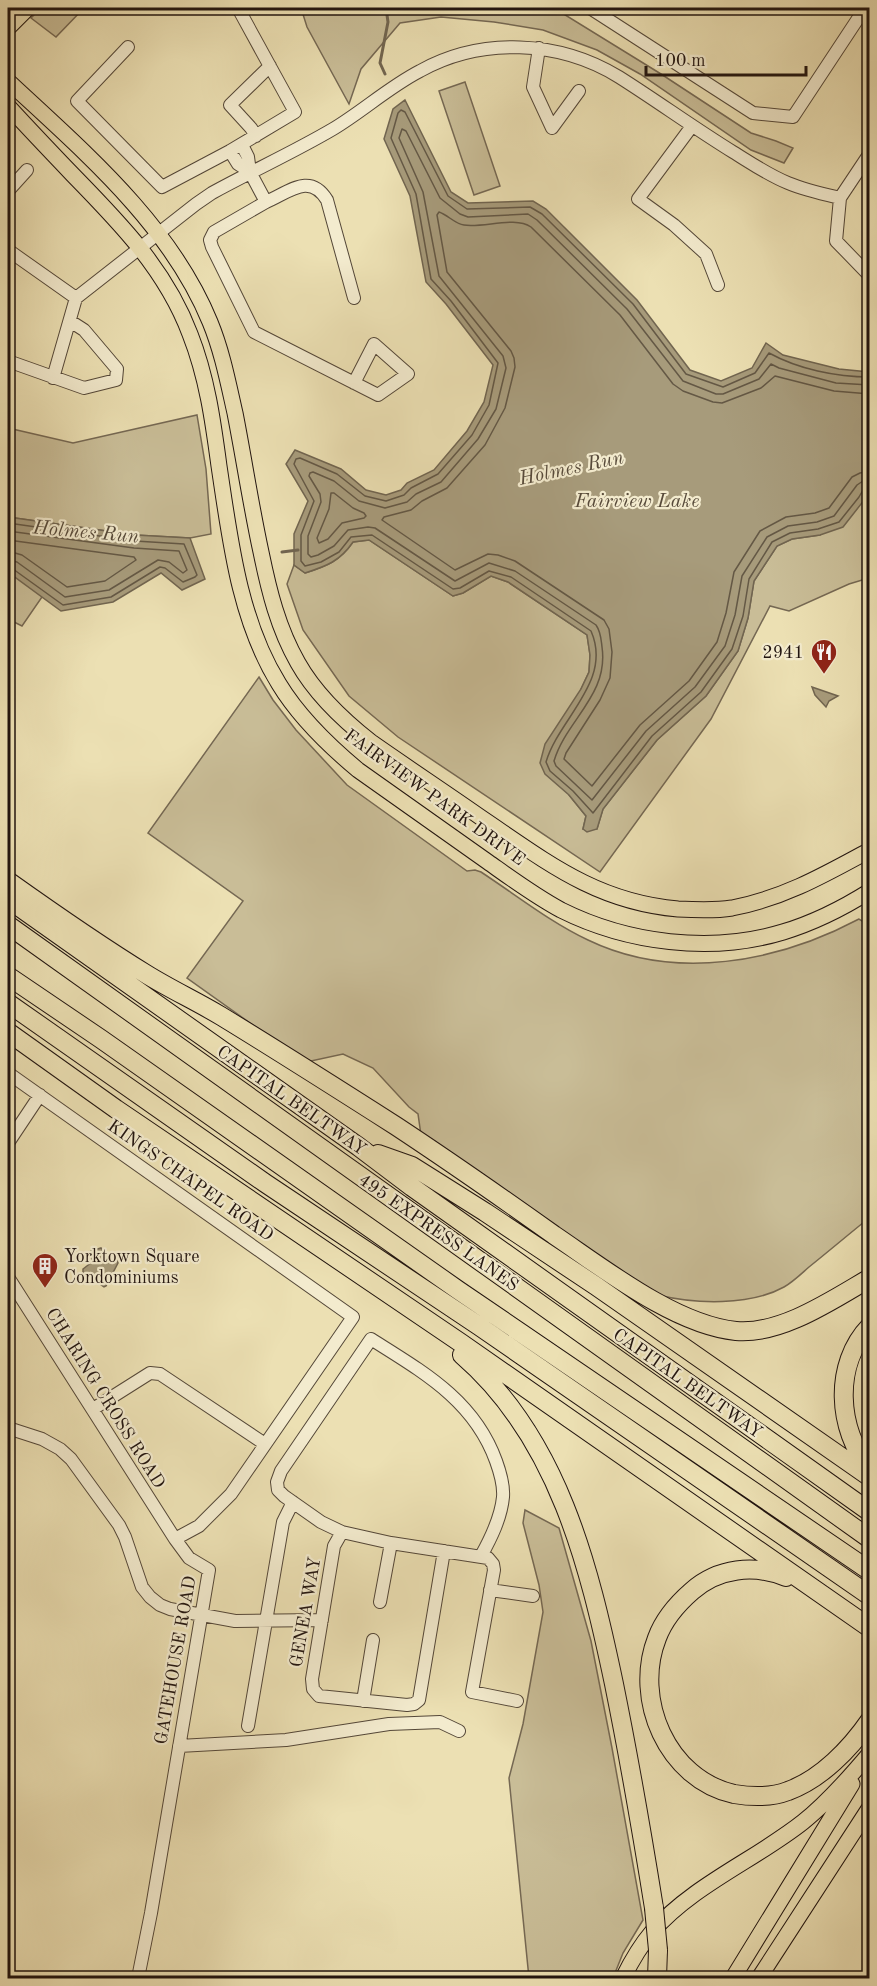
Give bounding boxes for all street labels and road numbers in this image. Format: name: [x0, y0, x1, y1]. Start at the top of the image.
street label: FAIRVIEW PARK DRIVE: [341, 726, 528, 869]
street label: CAPITAL BELTWAY: [214, 1043, 369, 1159]
street label: KINGS CHAPEL ROAD: [104, 1117, 277, 1245]
street label: 495 EXPRESS LANES: [355, 1171, 522, 1295]
street label: CHARING CROSS ROAD: [42, 1305, 168, 1492]
street label: CAPITAL BELTWAY: [610, 1326, 765, 1442]
street label: GENEA WAY: [287, 1556, 325, 1669]
street label: GATEHOUSE ROAD: [152, 1574, 200, 1746]

